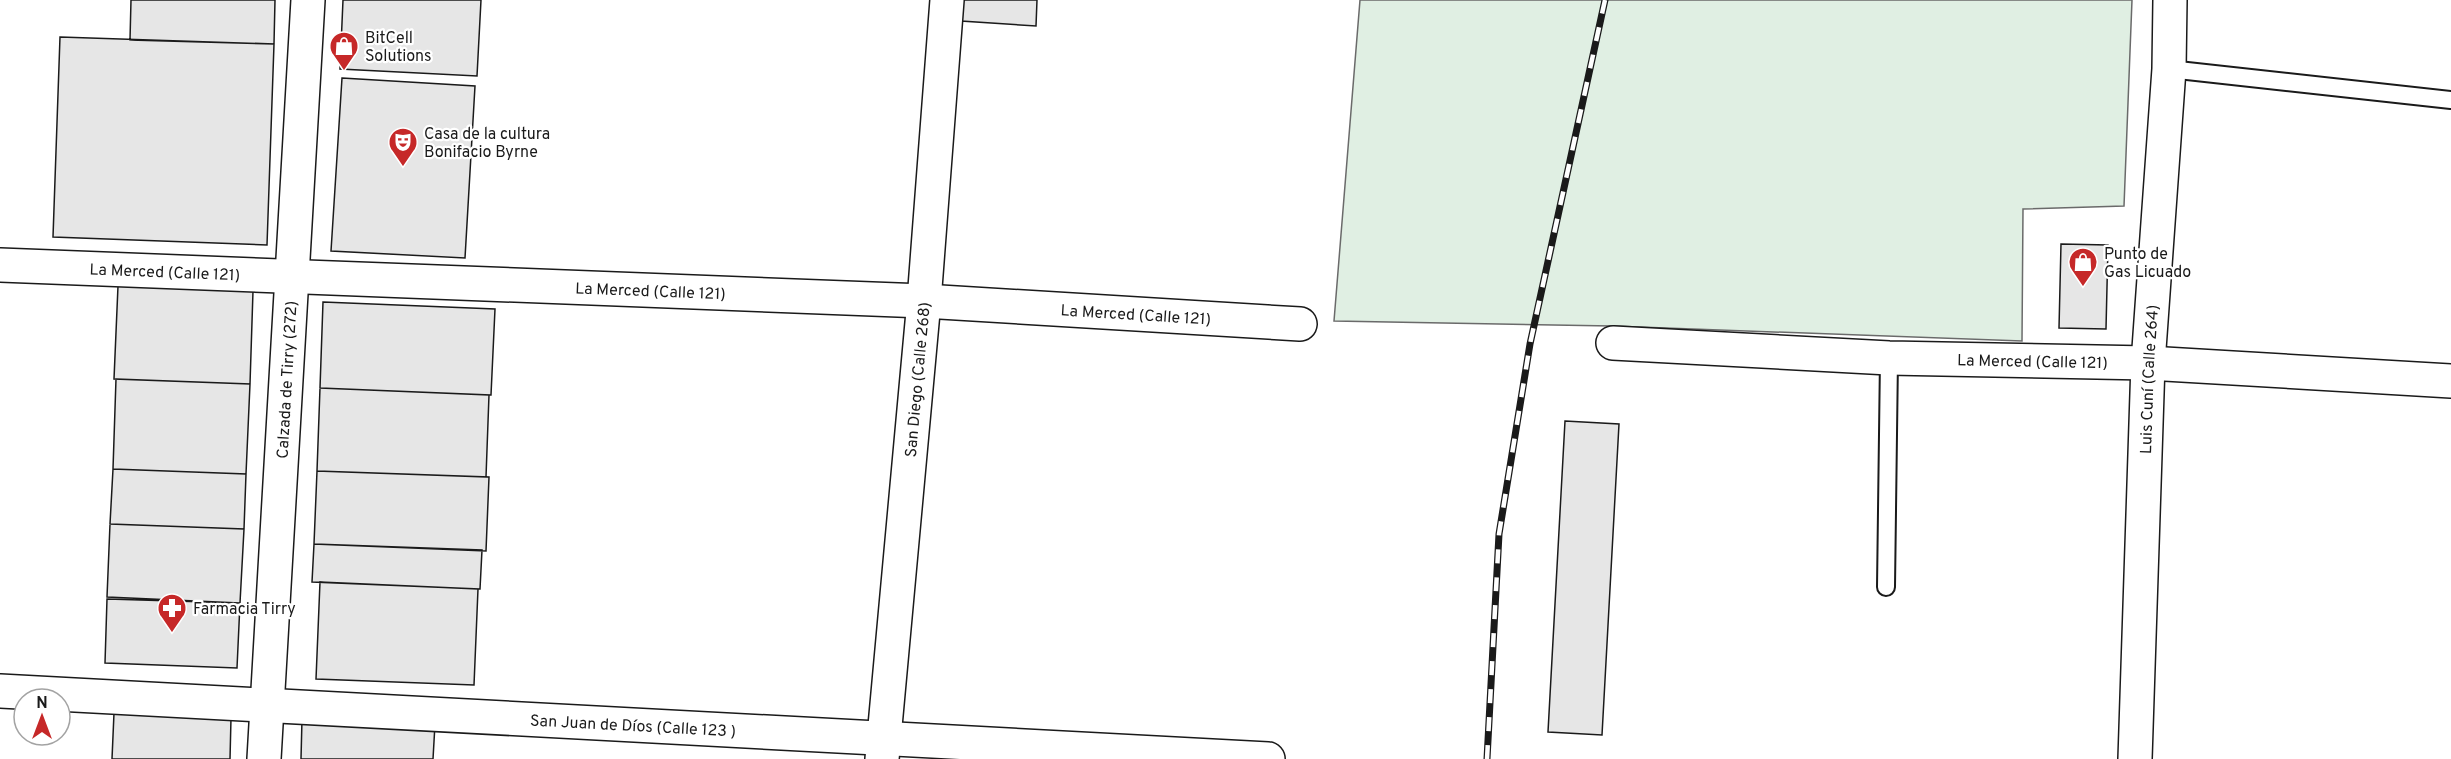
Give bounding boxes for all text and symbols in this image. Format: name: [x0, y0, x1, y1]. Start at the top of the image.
place label: BitCell Solutions: [365, 29, 432, 67]
shop icon: BitCell Solutions: [328, 30, 360, 72]
place label: Casa de la cultura Bonifacio Byrne: [424, 125, 550, 163]
theatre icon: Casa de la cultura Bonifacio Byrne: [387, 126, 419, 168]
place label: Punto de Gas Licuado: [2104, 245, 2191, 283]
shop icon: Punto de Gas Licuado: [2067, 246, 2099, 288]
street label: La Merced (Calle 121): [89, 260, 241, 286]
street label: La Merced (Calle 121): [575, 279, 726, 305]
street label: Calzada de Tirry (272): [273, 300, 303, 459]
street label: San Diego (Calle 268): [902, 301, 936, 458]
street label: La Merced (Calle 121): [1060, 301, 1212, 331]
street label: Luis Cuní (Calle 264): [2137, 304, 2164, 454]
street label: La Merced (Calle 121): [1957, 351, 2108, 374]
pharmacy icon: Farmacia Tirry: [156, 592, 188, 634]
place label: Farmacia Tirry: [193, 600, 296, 620]
north arrow: [12, 687, 72, 747]
text: N: [36, 694, 48, 714]
street label: San Juan de Díos (Calle 123 ): [529, 711, 737, 742]

